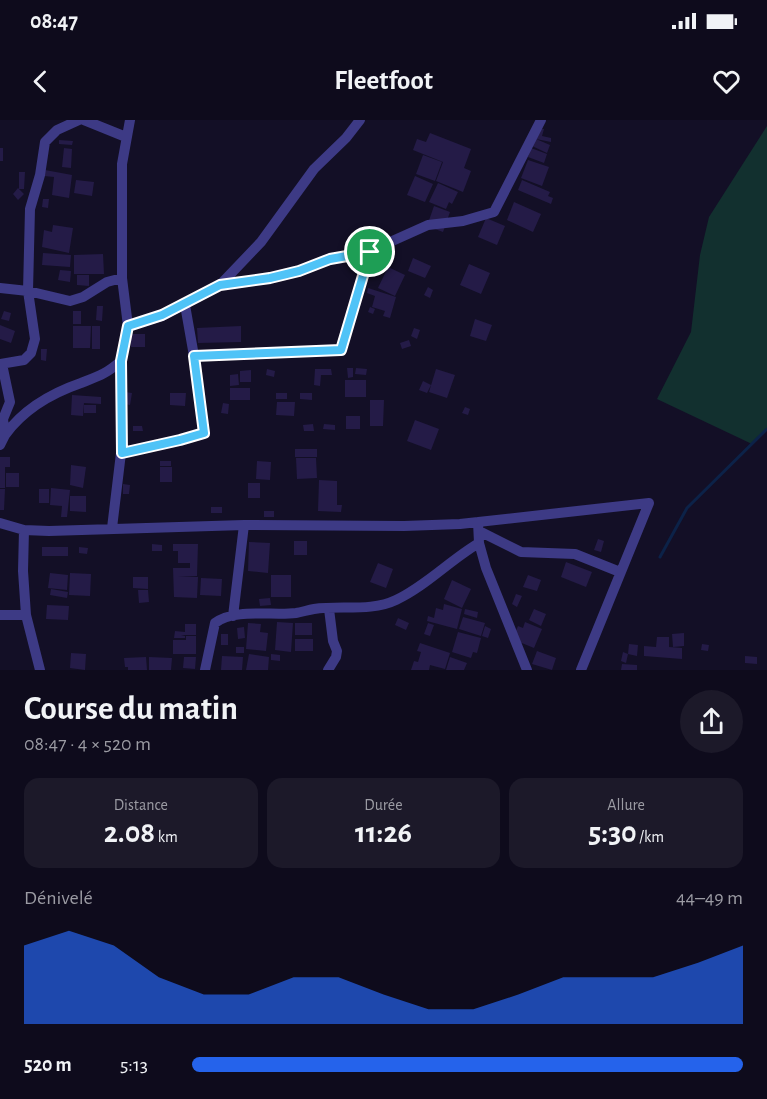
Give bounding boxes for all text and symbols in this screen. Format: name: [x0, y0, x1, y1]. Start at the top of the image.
text: 08:47: [30, 10, 78, 32]
icon: back: [24, 65, 57, 98]
icon: heart: [710, 65, 743, 98]
text: Fleetfoot: [334, 67, 433, 94]
pin: [344, 226, 395, 277]
icon: arrive: [353, 235, 386, 268]
button: share: [680, 690, 743, 753]
text: Course du matin: [24, 693, 238, 726]
text: 08:47 · 4 × 520 m: [24, 734, 151, 754]
text: Distance: [114, 797, 168, 813]
text: Durée: [364, 797, 403, 813]
text: Allure: [607, 797, 645, 813]
text: 2.08: [104, 818, 155, 848]
text: 11:26: [355, 818, 412, 848]
text: 5:30: [588, 818, 637, 848]
text: km: [155, 829, 178, 845]
text: /km: [637, 829, 664, 845]
text: Dénivelé: [24, 888, 93, 908]
text: 44–49 m: [676, 888, 743, 908]
text: 520 m: [24, 1055, 72, 1075]
text: 5:13: [120, 1055, 148, 1075]

